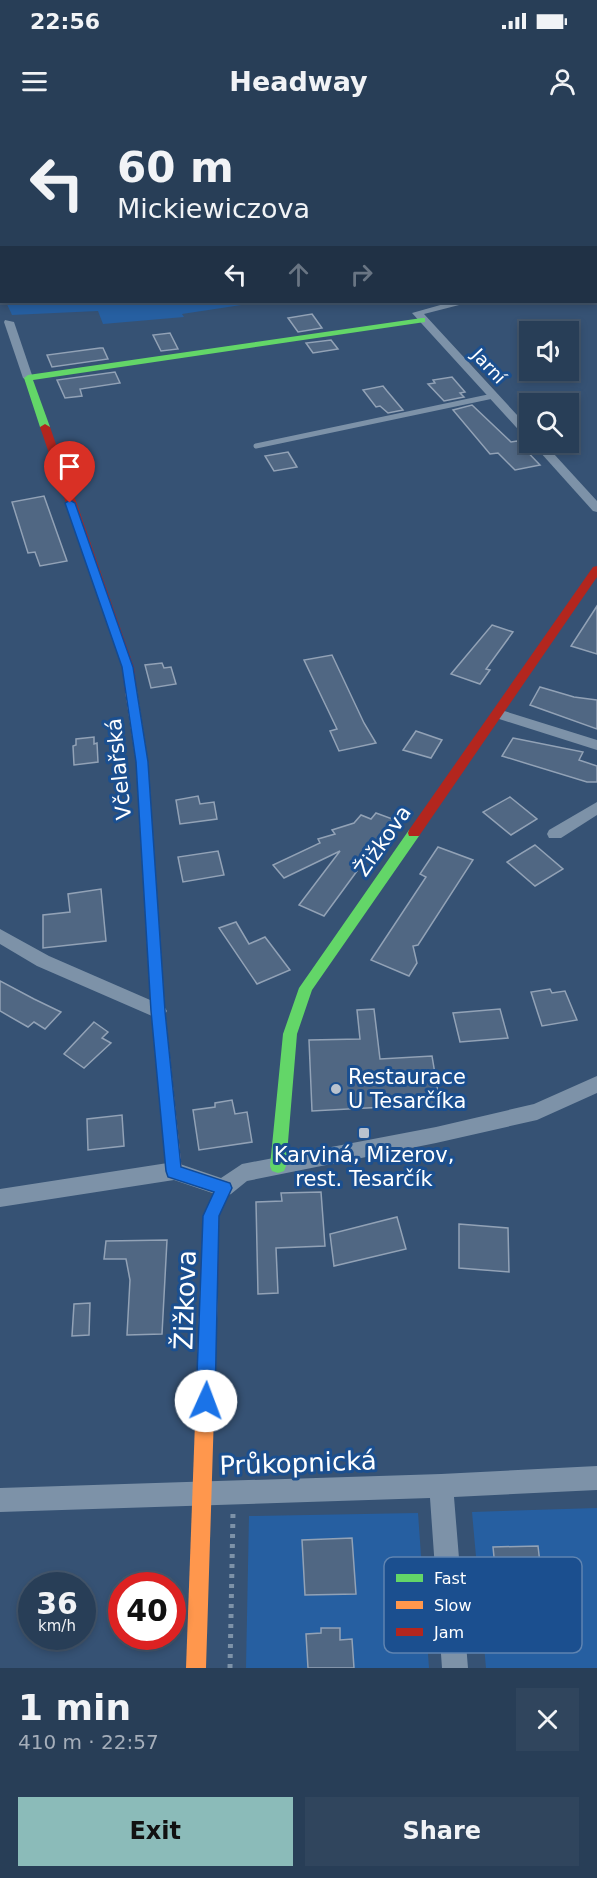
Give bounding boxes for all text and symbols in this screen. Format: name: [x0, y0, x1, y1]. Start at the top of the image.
text: 22:56: [30, 9, 100, 34]
icon: menu: [18, 65, 51, 98]
icon: person: [546, 65, 579, 98]
text: Headway: [229, 66, 368, 97]
text: 60 m: [117, 143, 234, 192]
icon: left: [18, 144, 96, 222]
text: Mickiewiczova: [117, 193, 310, 224]
icon: left: [219, 258, 252, 291]
icon: ahead: [282, 258, 315, 291]
icon: right: [345, 258, 378, 291]
map controls: [519, 321, 579, 453]
button: sound: [519, 321, 579, 381]
street label: Jarní: [467, 344, 511, 388]
button: search: [519, 393, 579, 453]
pin: [44, 441, 95, 503]
icon: arrive: [53, 450, 86, 483]
street label: Včelařská: [102, 717, 136, 821]
street label: Žižkova: [349, 800, 416, 881]
place label: Restaurace U Tesarčíka: [348, 1065, 466, 1113]
marker: Restaurace U Tesarčíka: [329, 1082, 343, 1096]
marker: Karviná, Mizerov, rest. Tesarčík: [357, 1126, 371, 1140]
place label: Karviná, Mizerov, rest. Tesarčík: [274, 1143, 454, 1191]
street label: Žižkova: [167, 1249, 202, 1351]
position arrow: [174, 1369, 238, 1433]
street label: Průkopnická: [219, 1445, 377, 1481]
legend: [384, 1557, 582, 1653]
text: Fast: [434, 1569, 466, 1588]
speed limit sign: 40: [108, 1572, 186, 1650]
text: 36: [36, 1586, 78, 1621]
text: Slow: [434, 1596, 471, 1615]
text: km/h: [38, 1617, 76, 1635]
text: Jam: [433, 1623, 464, 1642]
text: 1 min: [18, 1687, 131, 1728]
button: close: [516, 1688, 579, 1751]
text: 410 m · 22:57: [18, 1730, 159, 1754]
button: Exit: [18, 1797, 293, 1866]
button: Share: [305, 1797, 579, 1866]

